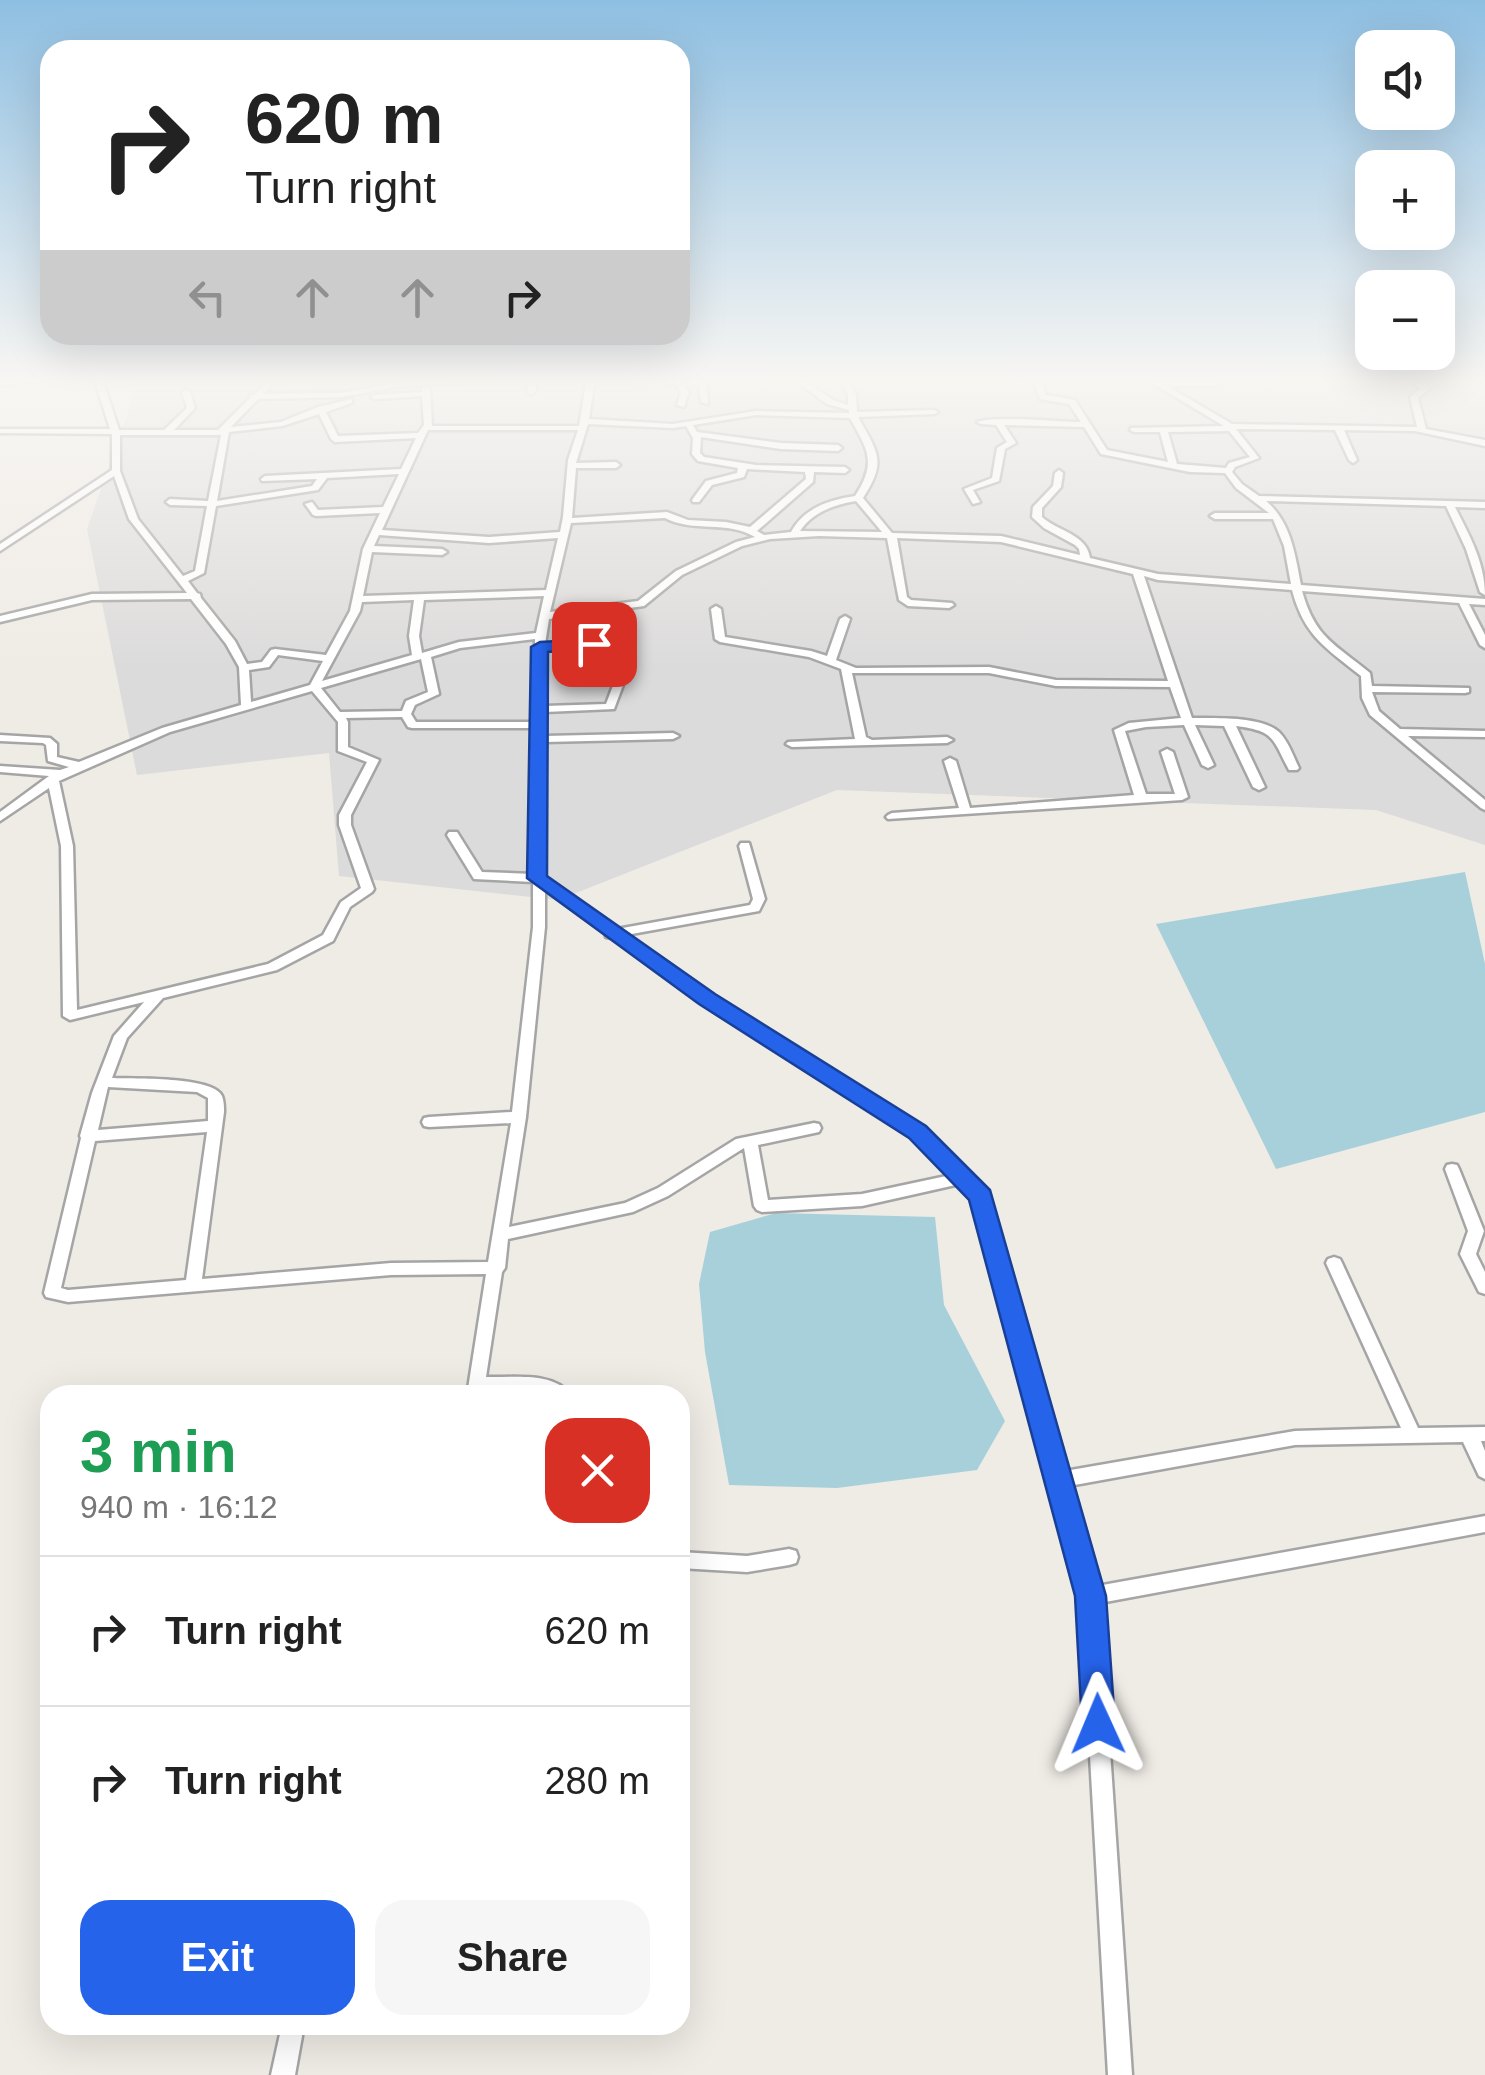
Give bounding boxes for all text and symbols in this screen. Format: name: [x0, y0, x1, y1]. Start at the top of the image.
map controls: [1355, 30, 1455, 370]
button: sound: [1355, 30, 1455, 130]
icon: right: [80, 80, 210, 210]
text: 620 m: [245, 80, 443, 158]
button: +: [1355, 150, 1455, 250]
text: Turn right: [245, 162, 436, 213]
icon: left: [180, 270, 235, 325]
icon: ahead: [285, 270, 340, 325]
icon: ahead: [390, 270, 445, 325]
icon: right: [495, 270, 550, 325]
button: −: [1355, 270, 1455, 370]
pin: [552, 602, 637, 687]
icon: arrive: [567, 617, 622, 672]
text: 3 min: [80, 1418, 237, 1485]
button: close: [545, 1418, 650, 1523]
text: 940 m · 16:12: [80, 1489, 277, 1525]
icon: right: [80, 1604, 135, 1659]
text: Turn right: [165, 1610, 342, 1652]
text: 620 m: [544, 1610, 650, 1652]
position arrow: [1046, 1672, 1150, 1776]
icon: right: [80, 1754, 135, 1809]
text: Turn right: [165, 1760, 342, 1802]
text: 280 m: [544, 1760, 650, 1802]
button: Exit: [80, 1900, 355, 2015]
button: Share: [375, 1900, 650, 2015]

